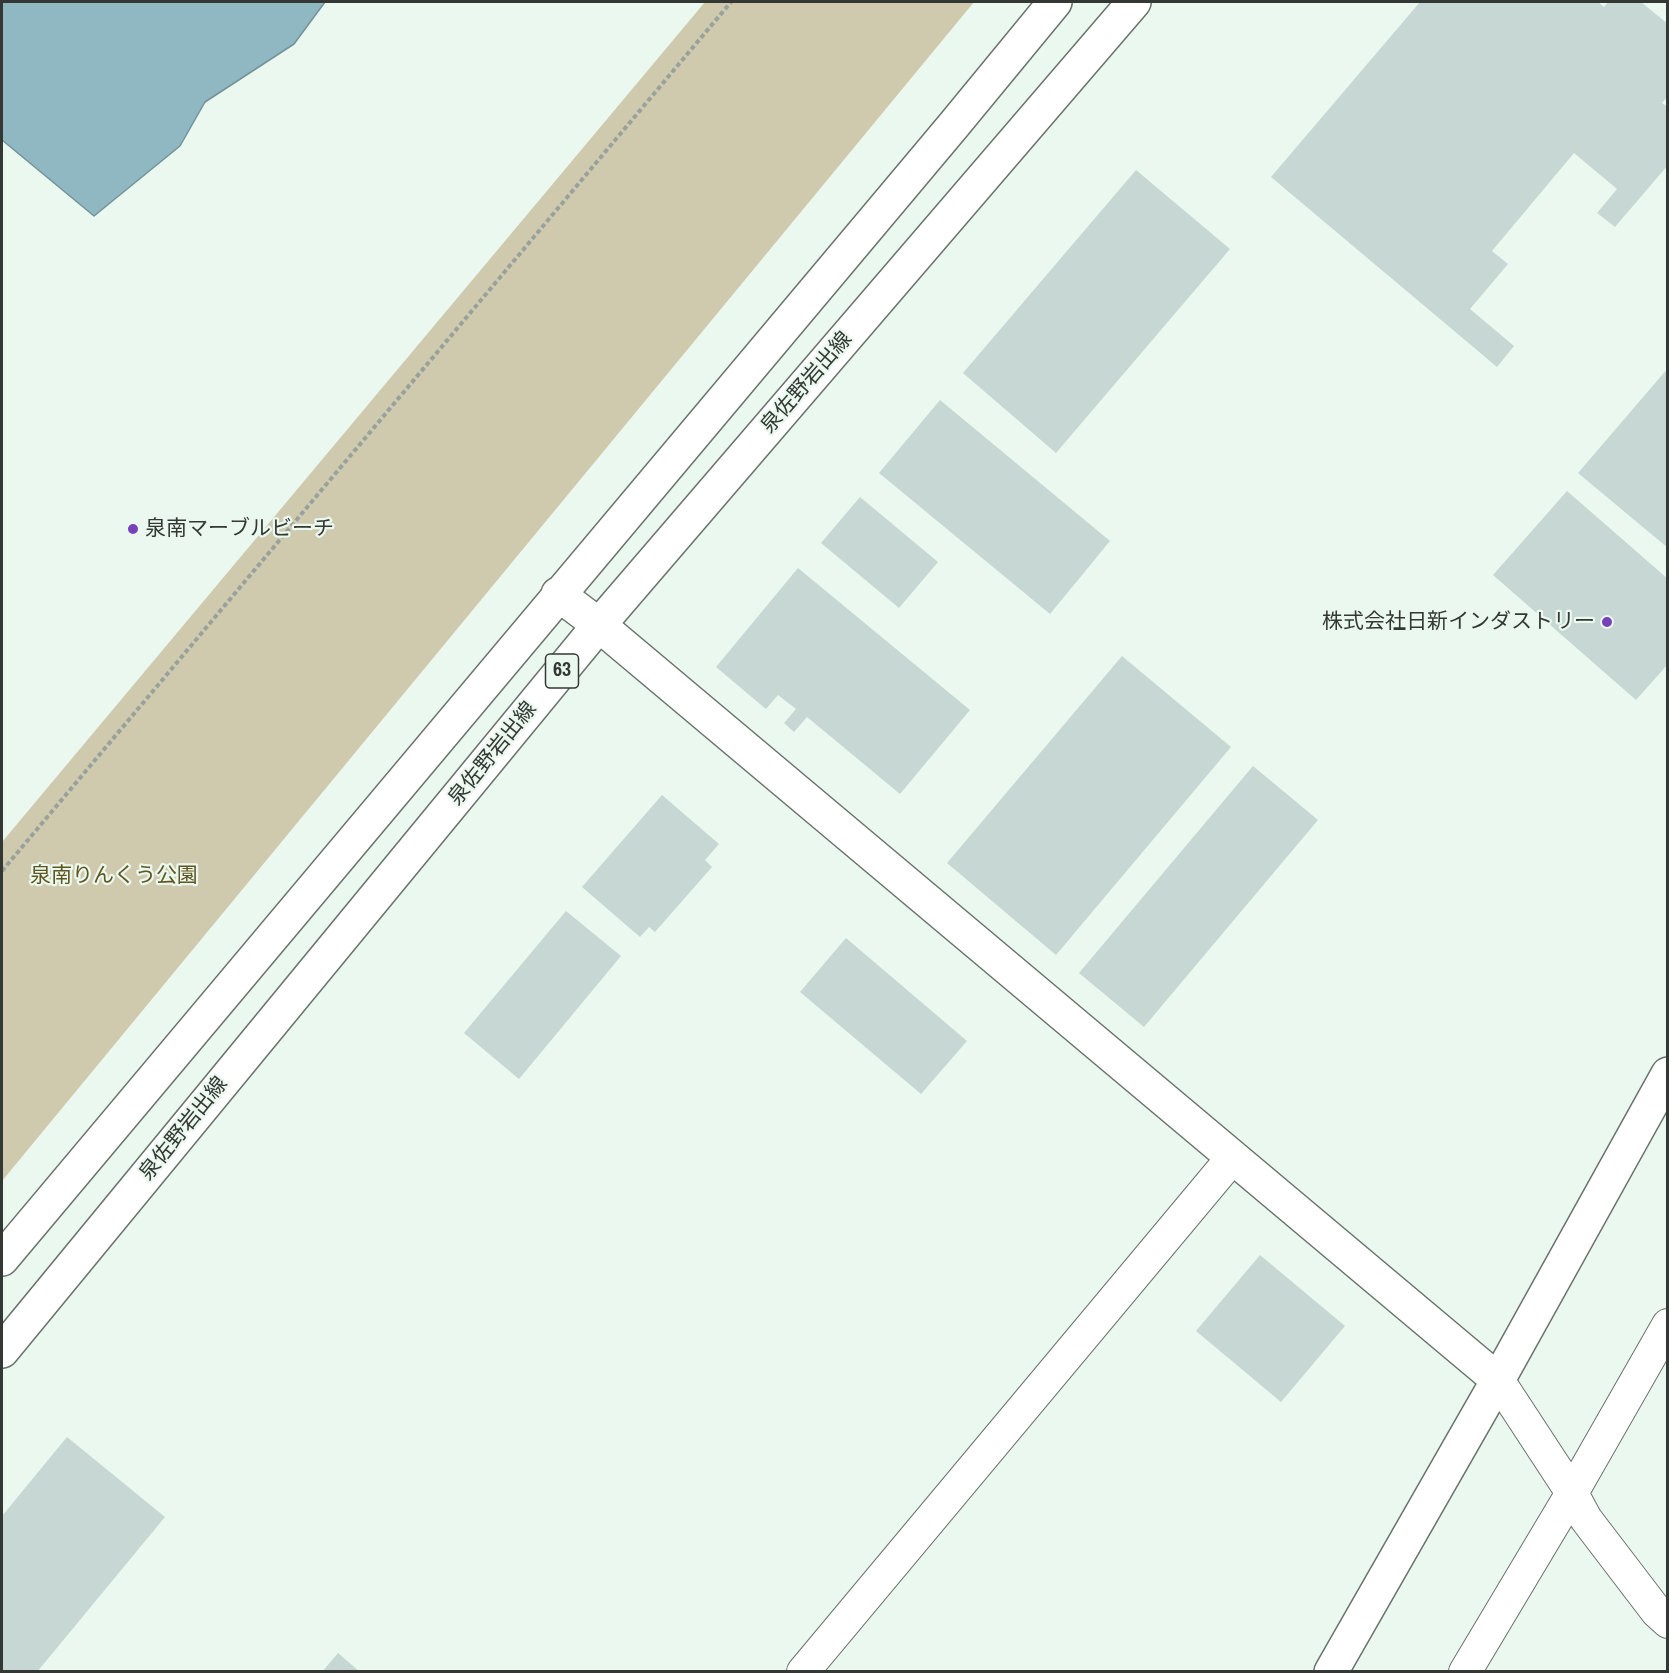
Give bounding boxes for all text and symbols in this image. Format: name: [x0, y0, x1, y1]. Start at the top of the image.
street label: 泉佐野岩出線: [756, 327, 858, 439]
place label: 泉南マーブルビーチ: [145, 516, 334, 542]
marker: 泉南マーブルビーチ: [126, 522, 140, 536]
place label: 株式会社日新インダストリー: [1322, 609, 1595, 635]
marker: 株式会社日新インダストリー: [1600, 615, 1614, 629]
road number: 63: [546, 654, 578, 688]
street label: 泉佐野岩出線: [444, 697, 542, 811]
park label: 泉南りんくう公園: [30, 863, 198, 889]
street label: 泉佐野岩出線: [135, 1072, 233, 1186]

